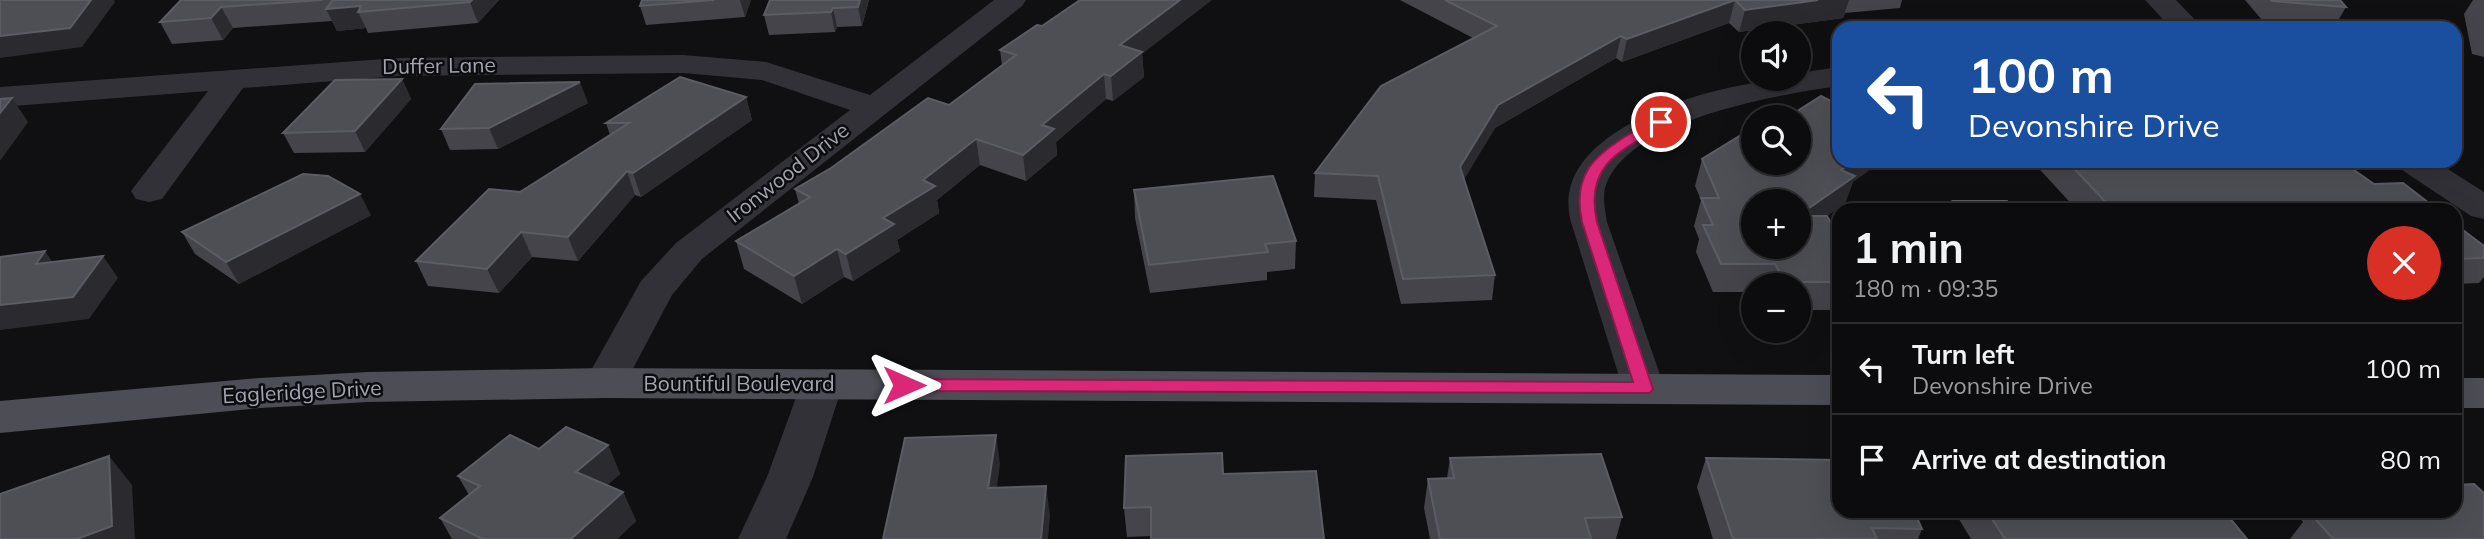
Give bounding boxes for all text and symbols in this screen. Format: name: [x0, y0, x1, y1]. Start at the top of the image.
map controls: [1741, 21, 1811, 343]
button: sound: [1741, 21, 1811, 91]
text: 100 m: [1968, 44, 2114, 105]
icon: left: [1853, 49, 1944, 140]
street label: Duffer Lane: [382, 51, 496, 79]
pin: [1631, 92, 1691, 152]
icon: arrive: [1642, 103, 1680, 141]
button: search: [1741, 105, 1811, 175]
text: Devonshire Drive: [1968, 105, 2220, 145]
street label: Ironwood Drive: [721, 116, 854, 228]
button: +: [1741, 189, 1811, 259]
text: 1 min: [1853, 221, 1964, 274]
button: close: [2367, 226, 2441, 300]
button: −: [1741, 273, 1811, 343]
text: 180 m · 09:35: [1853, 274, 1998, 303]
text: Turn left: [1912, 338, 2014, 371]
position arrow: [867, 348, 941, 422]
icon: left: [1853, 350, 1891, 388]
text: 100 m: [2365, 352, 2441, 385]
street label: Bountiful Boulevard: [643, 370, 835, 396]
text: Devonshire Drive: [1912, 371, 2093, 400]
street label: Eagleridge Drive: [222, 374, 382, 408]
icon: arrive: [1853, 441, 1891, 479]
text: Arrive at destination: [1912, 443, 2167, 476]
text: 80 m: [2380, 443, 2441, 476]

